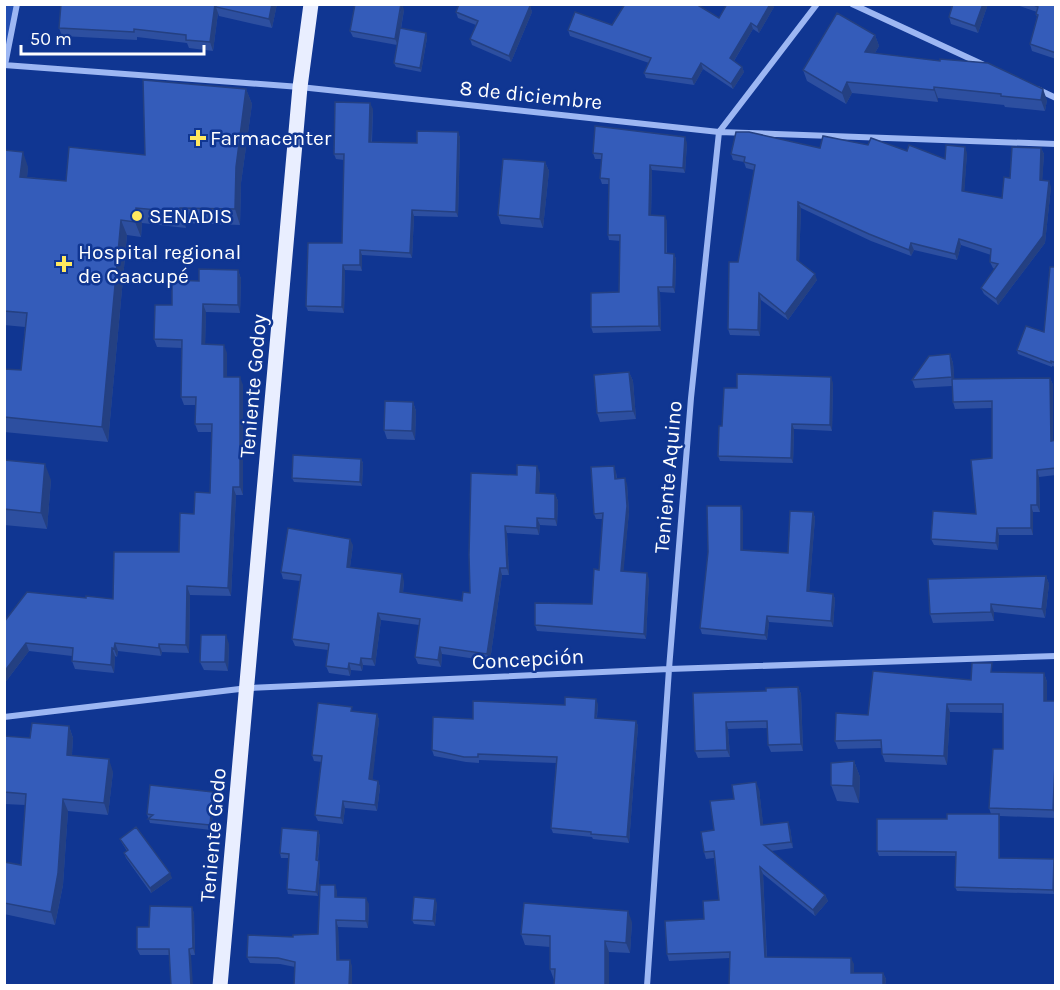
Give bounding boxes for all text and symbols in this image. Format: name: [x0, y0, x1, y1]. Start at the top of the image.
scale bar: [21, 18, 204, 56]
text: 50 m: [30, 28, 72, 50]
street label: 8 de diciembre: [459, 76, 603, 114]
place label: Farmacenter: [210, 126, 332, 150]
marker: Farmacenter: [191, 131, 205, 145]
place label: SENADIS: [149, 204, 232, 228]
marker: SENADIS: [130, 209, 144, 223]
place label: Hospital regional de Caacupé: [78, 240, 241, 288]
marker: Hospital regional de Caacupé: [55, 255, 73, 273]
street label: Teniente Godoy: [235, 313, 271, 459]
street label: Teniente Aquino: [649, 400, 687, 554]
street label: Concepción: [471, 644, 585, 674]
street label: Teniente Godo: [195, 767, 231, 903]

